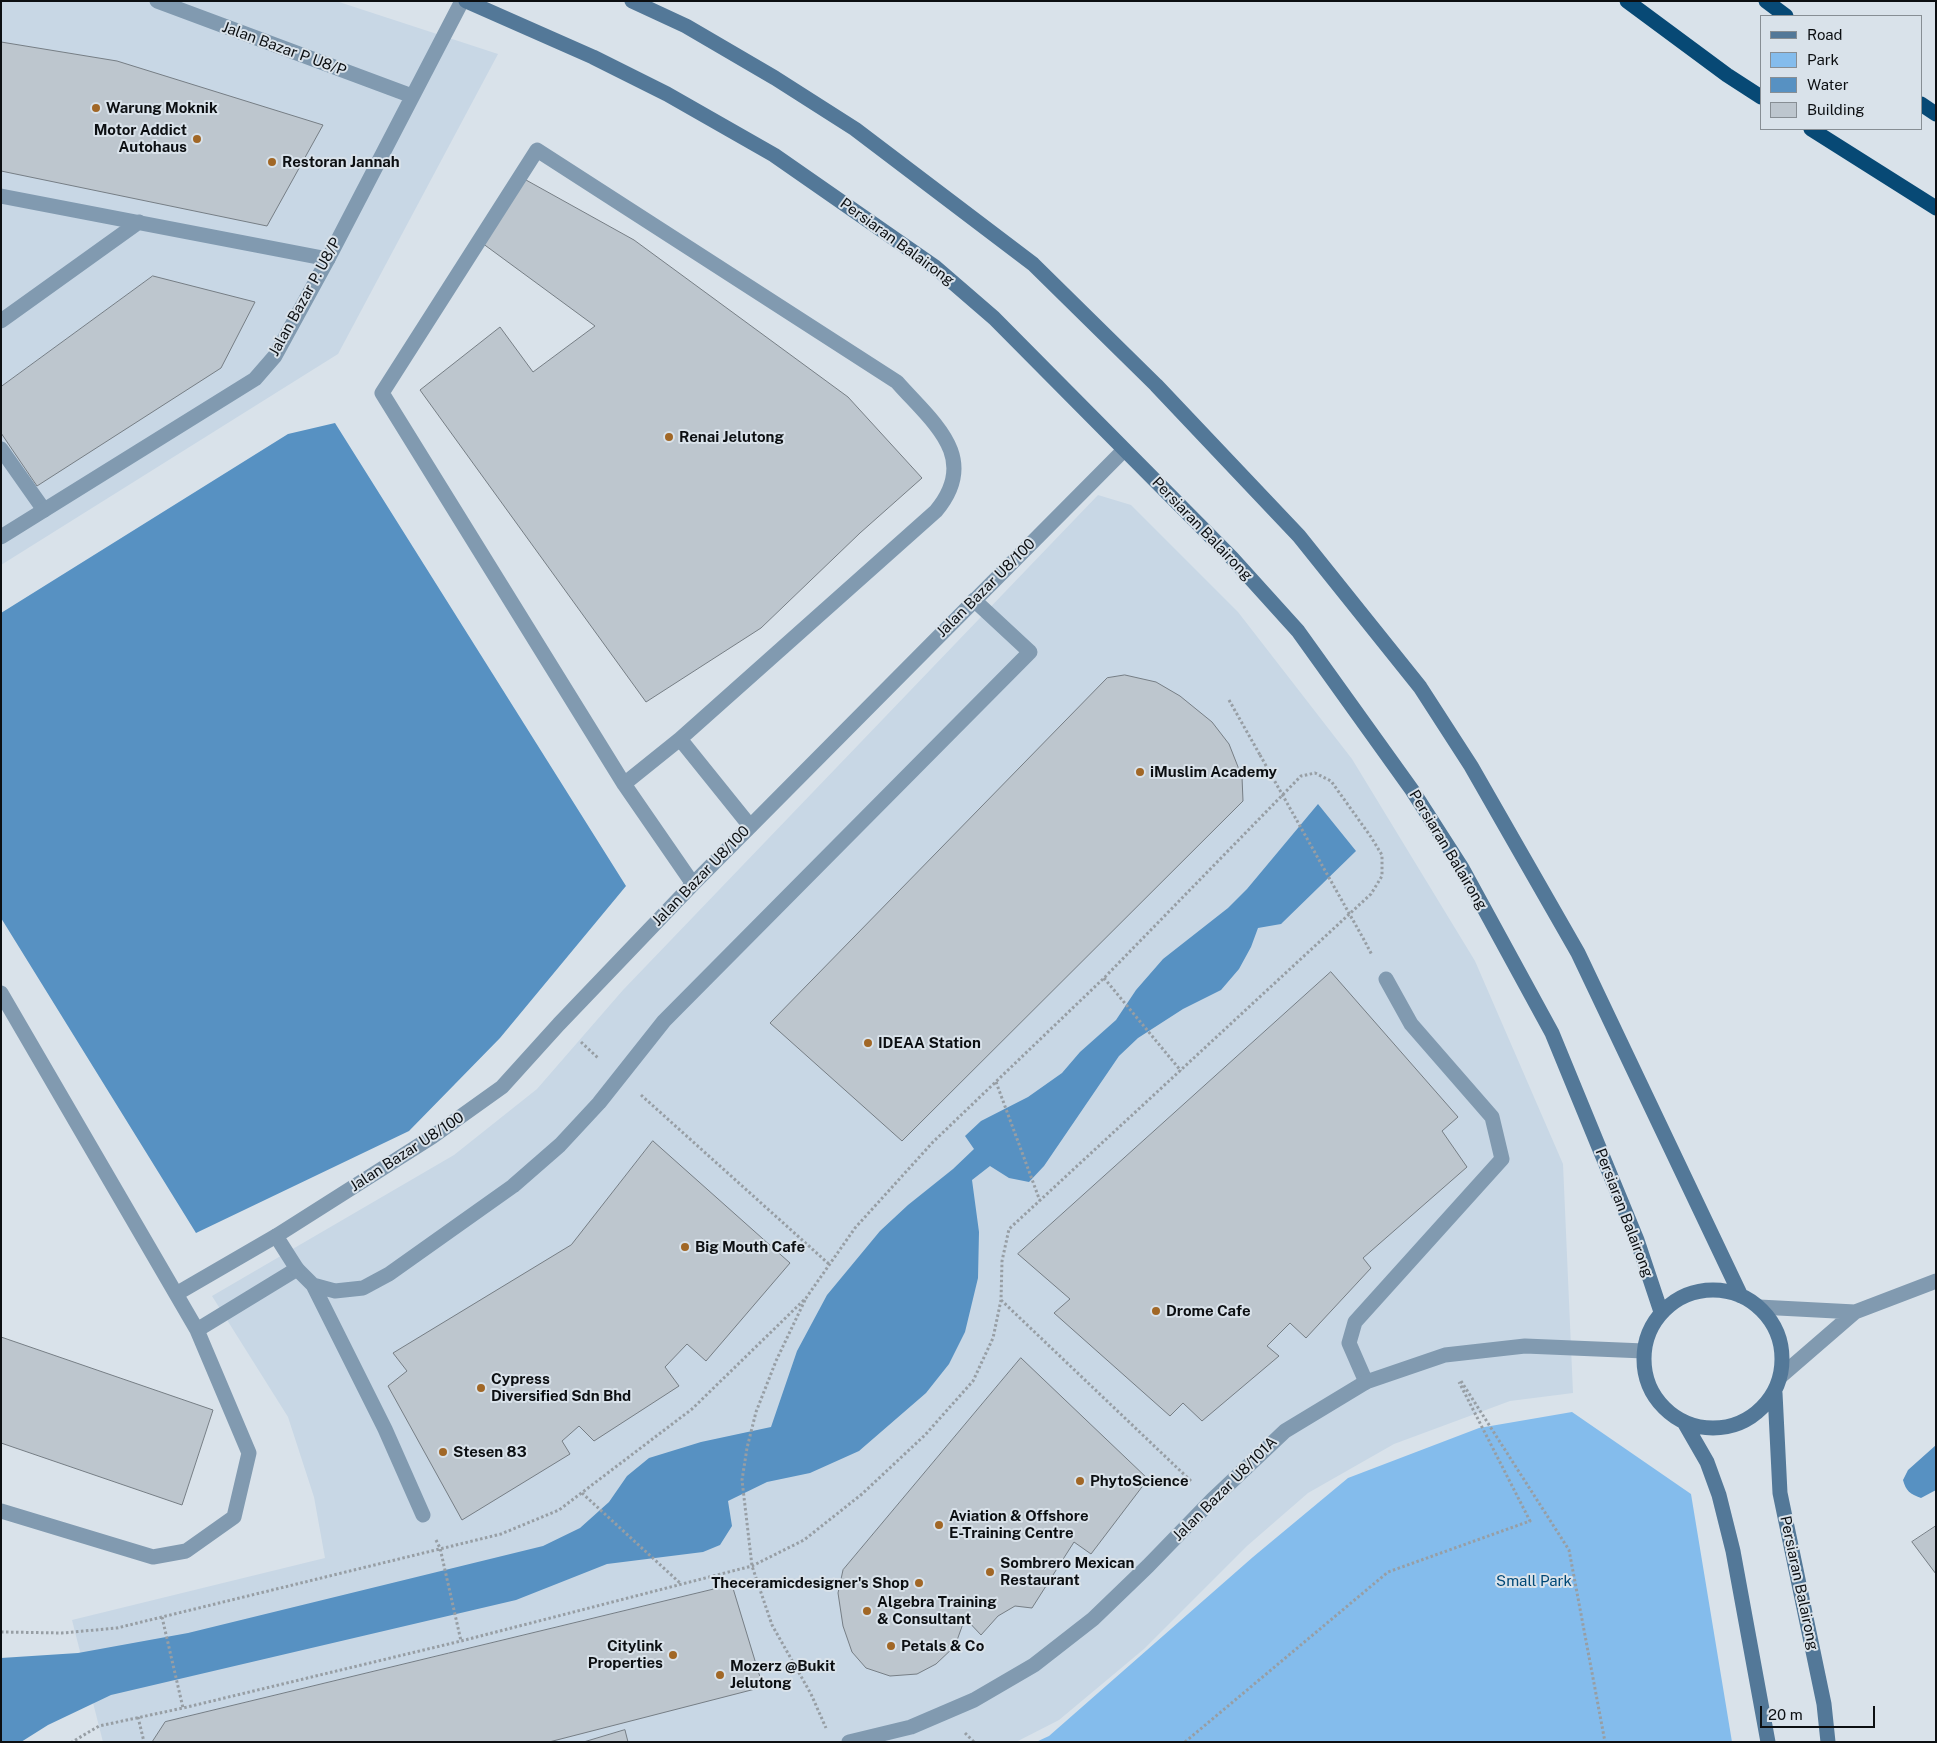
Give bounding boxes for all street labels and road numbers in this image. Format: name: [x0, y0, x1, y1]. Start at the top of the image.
street label: Jalan Bazar P U8/P: [219, 18, 349, 80]
street label: Persiaran Balairong: [836, 195, 958, 289]
street label: Jalan Bazar P. U8/P: [265, 235, 345, 359]
street label: Persiaran Balairong: [1148, 474, 1256, 584]
street label: Jalan Bazar U8/100: [933, 535, 1039, 641]
street label: Persiaran Balairong: [1405, 787, 1491, 913]
street label: Jalan Bazar U8/100: [649, 822, 753, 930]
street label: Jalan Bazar U8/100: [347, 1108, 467, 1196]
street label: Persiaran Balairong: [1591, 1146, 1657, 1280]
street label: Jalan Bazar U8/101A: [1169, 1433, 1281, 1545]
street label: Persiaran Balairong: [1776, 1514, 1822, 1652]

